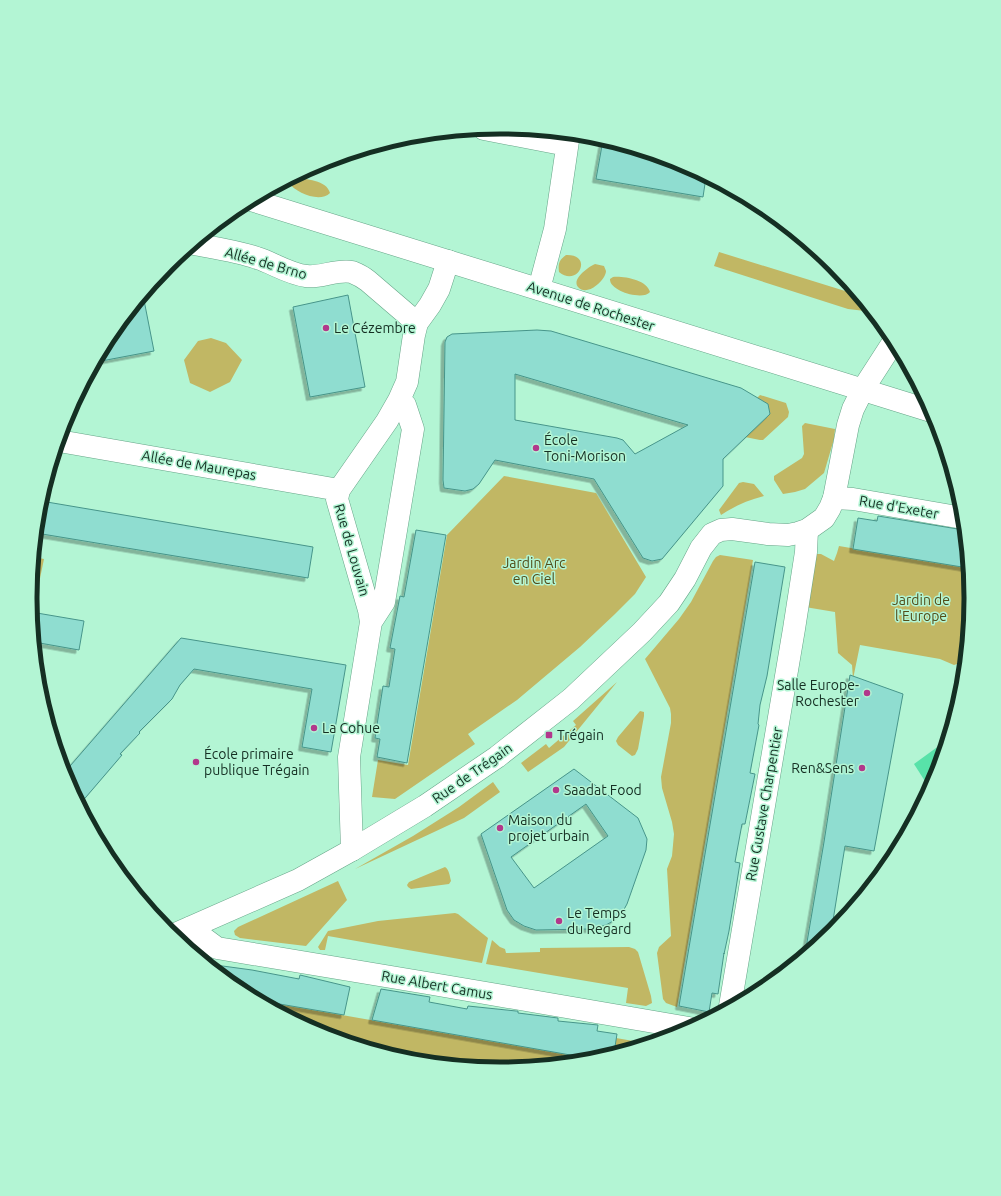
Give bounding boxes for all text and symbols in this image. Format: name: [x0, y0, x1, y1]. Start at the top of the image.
street label: Allée de Brno: [223, 244, 309, 282]
street label: Avenue de Rochester: [525, 278, 657, 334]
place label: Le Cézembre: [334, 320, 416, 336]
marker: Le Cézembre: [321, 323, 331, 333]
place label: École Toni-Morison: [544, 431, 626, 464]
marker: École Toni-Morison: [531, 443, 541, 453]
street label: Allée de Maurepas: [140, 447, 258, 483]
street label: Rue d'Exeter: [858, 492, 941, 522]
street label: Rue de Louvain: [331, 502, 373, 598]
park label: Jardin Arc en Ciel: [502, 555, 566, 587]
park label: Jardin de l'Europe: [892, 592, 950, 624]
place label: Salle Europe- Rochester: [777, 677, 860, 709]
marker: Salle Europe- Rochester: [862, 688, 872, 698]
place label: La Cohue: [322, 720, 380, 736]
marker: La Cohue: [309, 723, 319, 733]
street label: Rue Gustave Charpentier: [743, 725, 786, 882]
place label: Trégain: [557, 727, 604, 743]
marker: Trégain: [544, 730, 554, 740]
street label: Rue de Trégain: [429, 740, 515, 806]
place label: École primaire publique Trégain: [204, 745, 310, 778]
marker: École primaire publique Trégain: [191, 757, 201, 767]
place label: Ren&Sens: [791, 760, 854, 776]
marker: Ren&Sens: [857, 763, 867, 773]
place label: Saadat Food: [564, 782, 642, 798]
marker: Saadat Food: [551, 785, 561, 795]
place label: Maison du projet urbain: [508, 812, 590, 844]
marker: Maison du projet urbain: [495, 823, 505, 833]
place label: Le Temps du Regard: [567, 905, 632, 937]
marker: Le Temps du Regard: [554, 916, 564, 926]
street label: Rue Albert Camus: [380, 967, 494, 1003]

